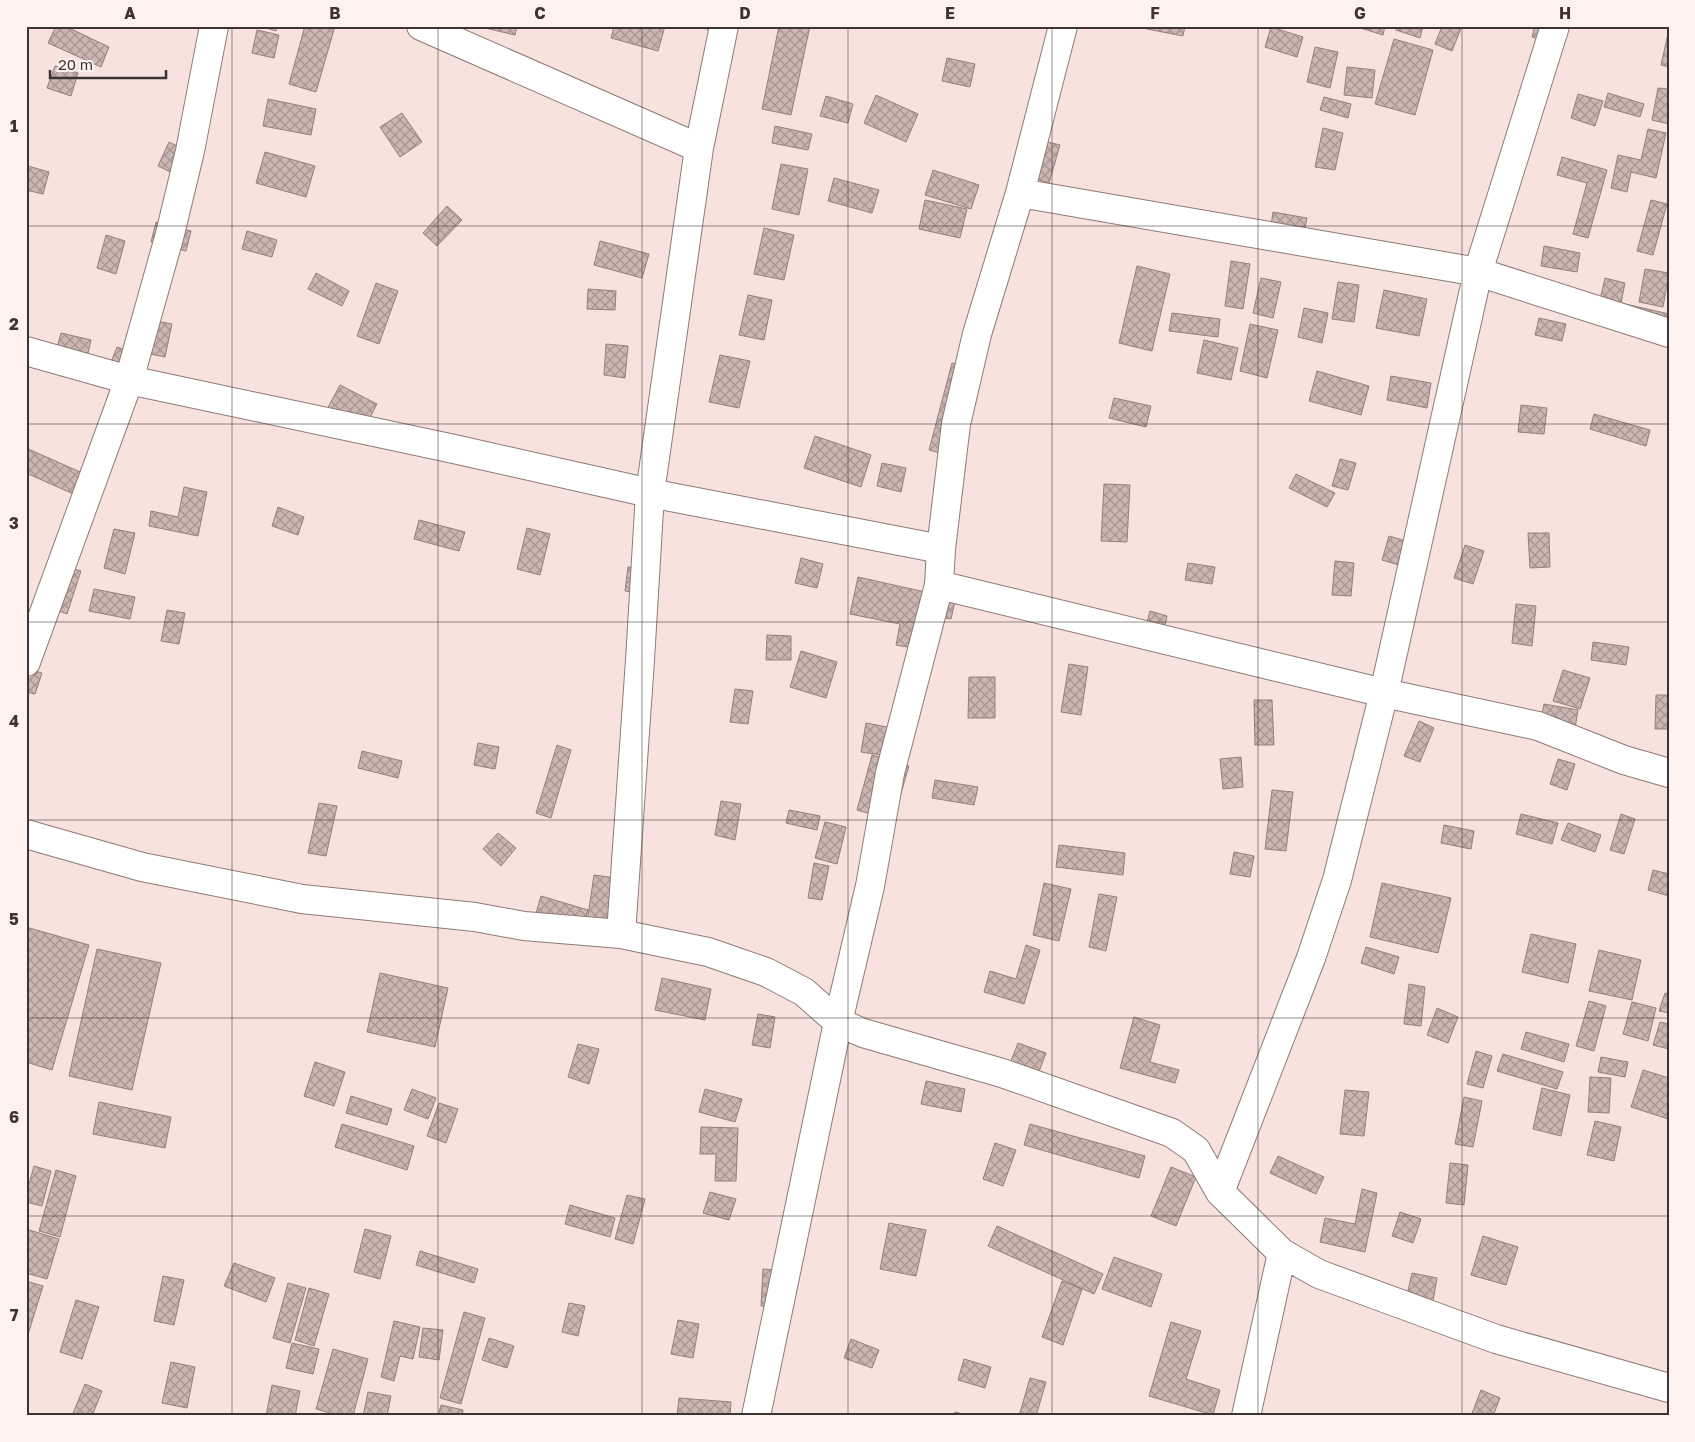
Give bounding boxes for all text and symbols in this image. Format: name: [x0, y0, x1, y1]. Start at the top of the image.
text: A: [124, 3, 136, 23]
text: B: [329, 3, 341, 23]
text: C: [534, 3, 546, 23]
text: D: [739, 3, 751, 23]
text: E: [945, 3, 955, 23]
text: F: [1150, 3, 1160, 23]
text: G: [1354, 3, 1366, 23]
text: H: [1559, 3, 1571, 23]
scale bar: [50, 48, 166, 80]
text: 20 m: [58, 55, 93, 73]
text: 1: [10, 116, 18, 136]
text: 2: [9, 314, 19, 334]
text: 3: [9, 513, 19, 533]
text: 4: [9, 711, 19, 731]
text: 5: [9, 909, 19, 929]
text: 6: [9, 1107, 19, 1127]
text: 7: [10, 1305, 19, 1325]

